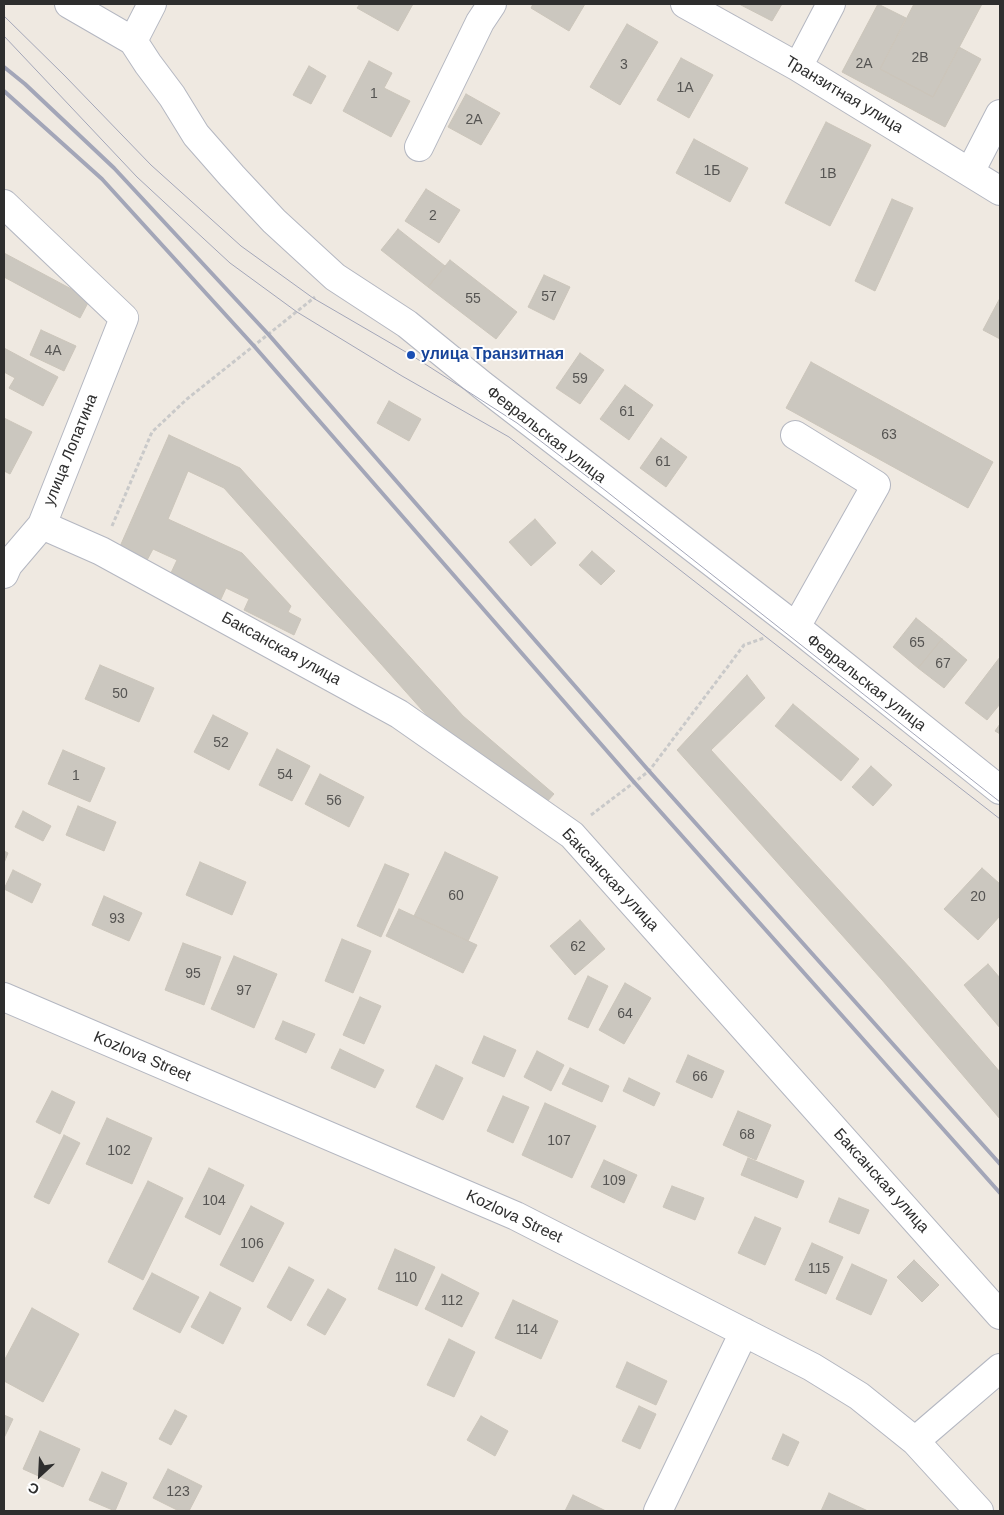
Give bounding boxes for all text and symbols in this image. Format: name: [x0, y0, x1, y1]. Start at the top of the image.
house number: 2В: [911, 50, 929, 66]
street label: Транзитная улица: [782, 52, 906, 138]
house number: 2А: [855, 56, 873, 72]
house number: 3: [620, 57, 628, 73]
house number: 1А: [676, 80, 694, 96]
house number: 1: [370, 86, 378, 102]
house number: 2А: [465, 112, 483, 128]
house number: 1Б: [704, 163, 720, 179]
house number: 1В: [819, 166, 837, 182]
house number: 2: [429, 208, 437, 224]
house number: 57: [541, 289, 557, 305]
house number: 55: [465, 291, 481, 307]
house number: 4А: [44, 343, 62, 359]
place label: улица Транзитная: [421, 345, 564, 365]
marker: улица Транзитная: [405, 349, 417, 361]
house number: 59: [572, 371, 588, 387]
street label: Февральская улица: [482, 382, 610, 488]
street label: улица Лопатина: [40, 391, 102, 509]
house number: 61: [619, 404, 635, 420]
house number: 63: [881, 427, 897, 443]
house number: 61: [655, 454, 671, 470]
street label: Баксанская улица: [218, 608, 344, 690]
street label: Февральская улица: [802, 630, 930, 736]
house number: 65: [909, 635, 925, 651]
house number: 67: [935, 656, 951, 672]
house number: 50: [112, 686, 128, 702]
house number: 52: [213, 735, 229, 751]
house number: 54: [277, 767, 293, 783]
house number: 1: [72, 768, 80, 784]
house number: 56: [326, 793, 342, 809]
street label: Баксанская улица: [557, 825, 663, 935]
house number: 60: [448, 888, 464, 904]
house number: 20: [970, 889, 986, 905]
house number: 93: [109, 911, 125, 927]
house number: 62: [570, 939, 586, 955]
house number: 95: [185, 966, 201, 982]
house number: 97: [236, 983, 252, 999]
house number: 64: [617, 1006, 633, 1022]
street label: Kozlova Street: [90, 1028, 194, 1086]
house number: 66: [692, 1069, 708, 1085]
street label: Баксанская улица: [829, 1125, 933, 1237]
house number: 68: [739, 1127, 755, 1143]
house number: 107: [547, 1133, 571, 1149]
house number: 102: [107, 1143, 131, 1159]
house number: 109: [602, 1173, 626, 1189]
street label: Kozlova Street: [463, 1186, 565, 1248]
house number: 104: [202, 1193, 226, 1209]
house number: 106: [240, 1236, 264, 1252]
house number: 115: [808, 1261, 830, 1277]
house number: 110: [395, 1270, 417, 1286]
house number: 112: [441, 1293, 463, 1309]
house number: 114: [516, 1322, 538, 1338]
north arrow: [15, 1450, 65, 1500]
text: С: [26, 1479, 42, 1498]
house number: 123: [166, 1484, 190, 1500]

